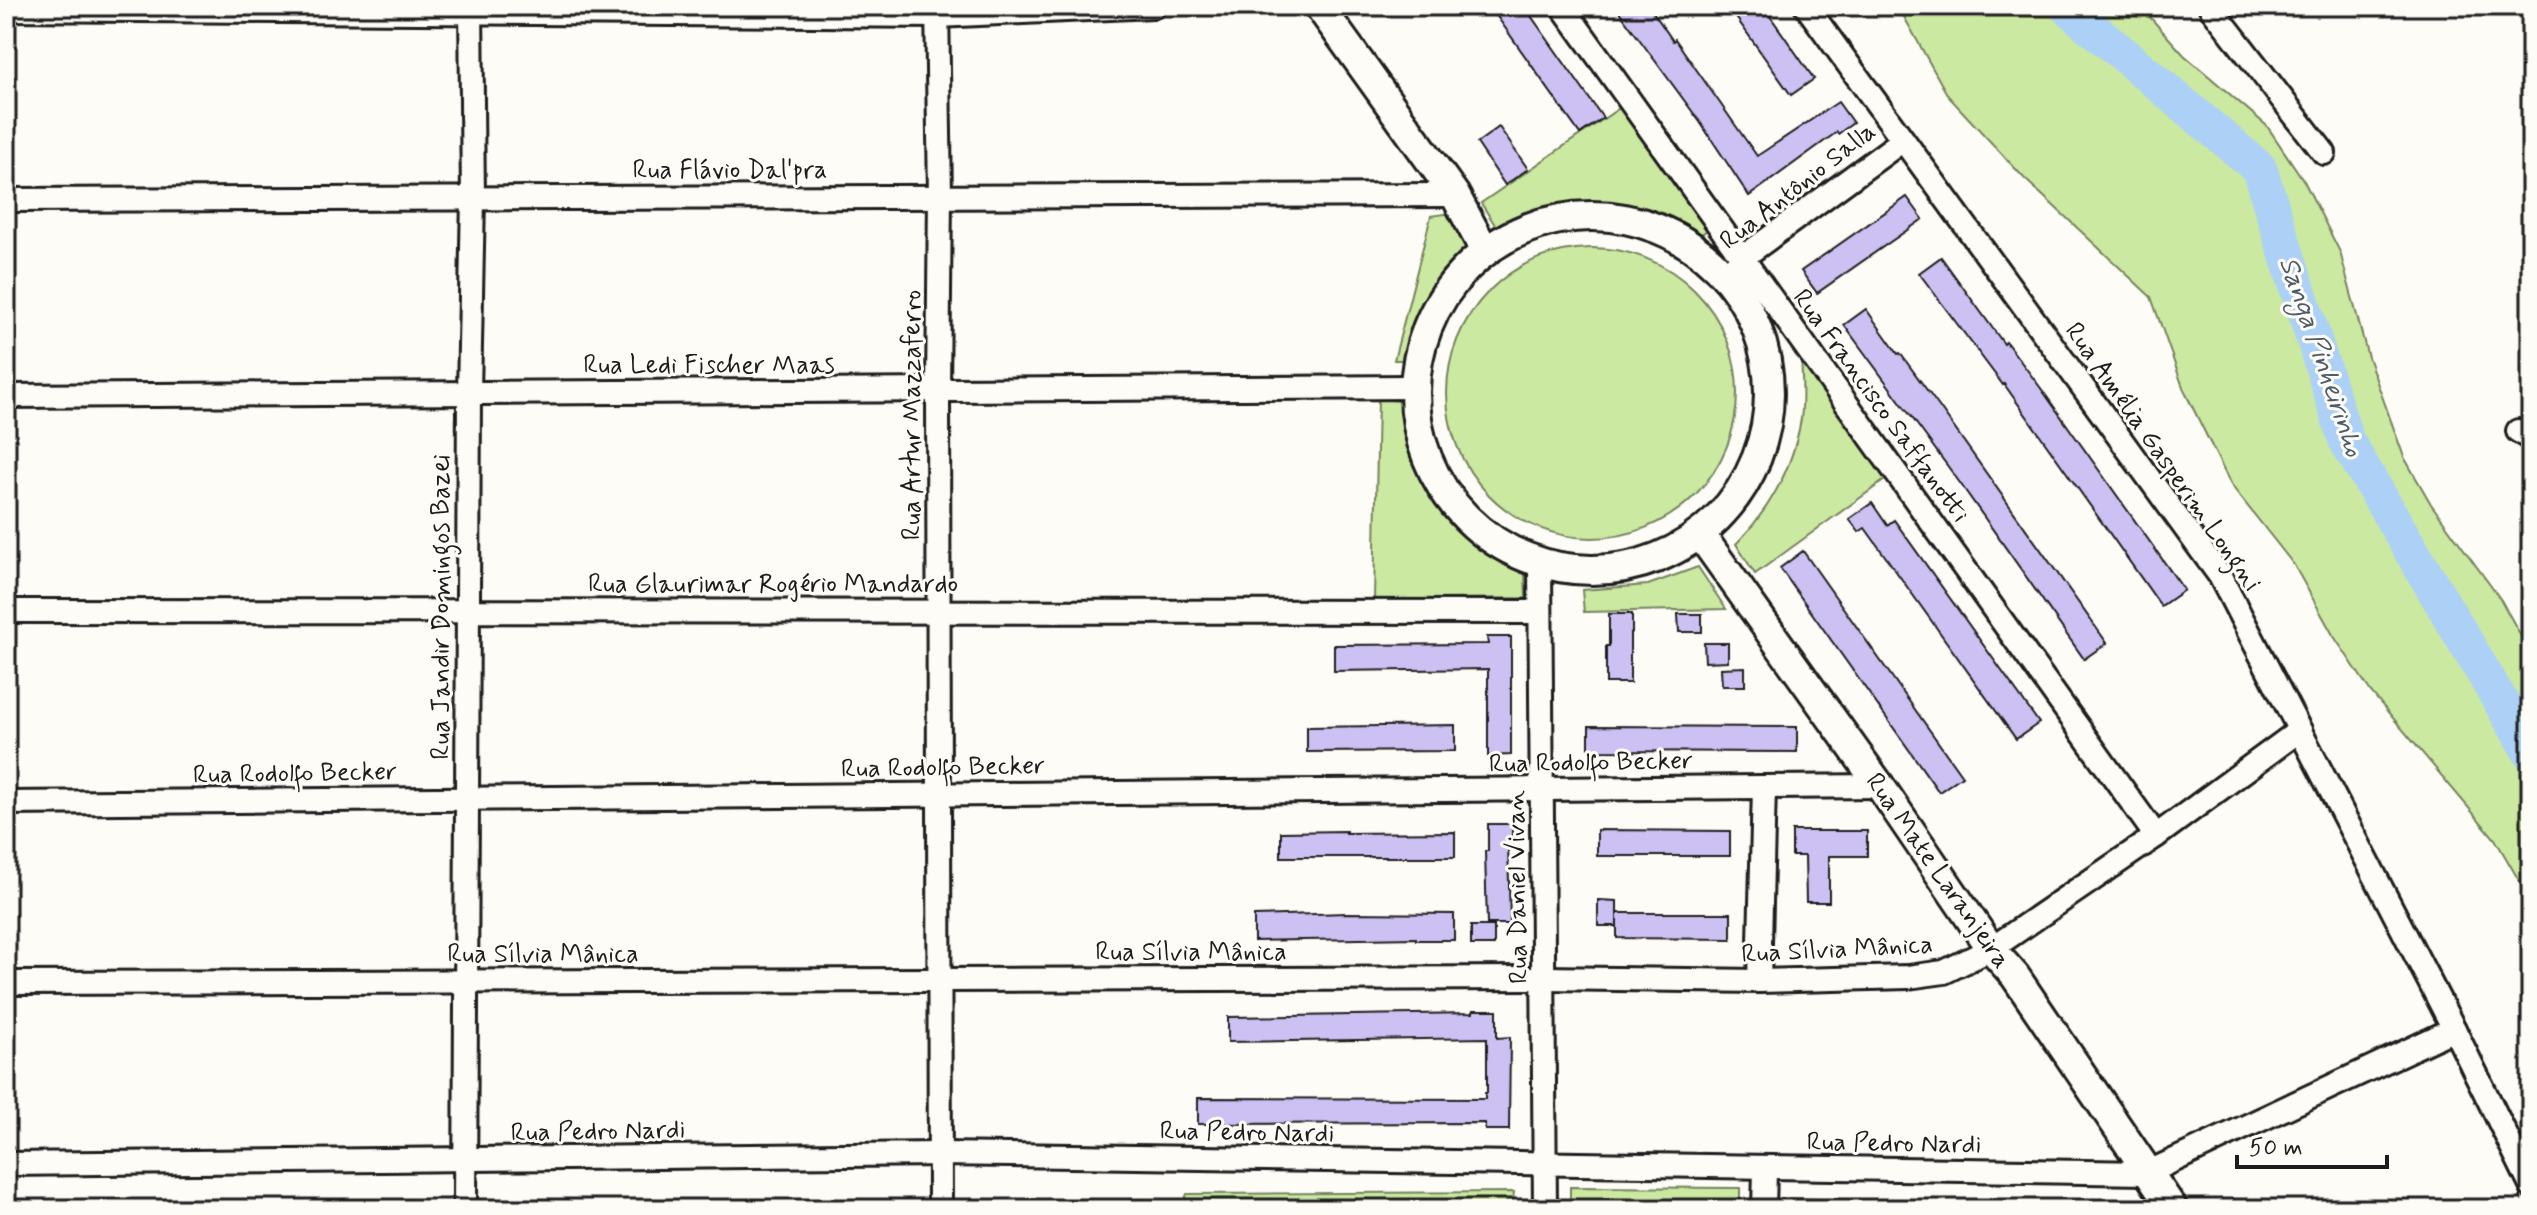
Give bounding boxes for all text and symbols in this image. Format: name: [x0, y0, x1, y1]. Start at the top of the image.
street label: Rua Antônio Salla: [1713, 115, 1883, 258]
street label: Rua Flávio Dal'pra: [633, 154, 827, 188]
water label: Sanga Pinheirinho: [2267, 252, 2372, 463]
street label: Rua Francisco Saffanotti: [1784, 283, 1977, 530]
street label: Rua Artur Mazzaferro: [896, 290, 930, 540]
street label: Rua Amélia Gasperim Longni: [2054, 316, 2268, 600]
street label: Rua Ledi Fischer Maas: [583, 349, 835, 383]
street label: Rua Jandir Domingos Bazei: [425, 454, 462, 760]
street label: Rua Glaurimar Rogério Mandardo: [588, 568, 958, 602]
street label: Rua Rodolfo Becker: [1489, 744, 1694, 784]
street label: Rua Rodolfo Becker: [841, 749, 1046, 789]
street label: Rua Rodolfo Becker: [193, 755, 398, 795]
street label: Rua Mate Laranjeira: [1857, 767, 2018, 976]
street label: Rua Daniel Vivan: [1499, 790, 1537, 984]
street label: Rua Sílvia Mânica: [1741, 928, 1934, 972]
street label: Rua Sílvia Mânica: [1095, 936, 1287, 970]
street label: Rua Sílvia Mânica: [447, 938, 639, 972]
street label: Rua Pedro Nardi: [510, 1113, 686, 1151]
street label: Rua Pedro Nardi: [1159, 1114, 1335, 1152]
scale bar: [2237, 1119, 2387, 1169]
street label: Rua Pedro Nardi: [1806, 1125, 1982, 1163]
text: 50 m: [2249, 1133, 2303, 1164]

